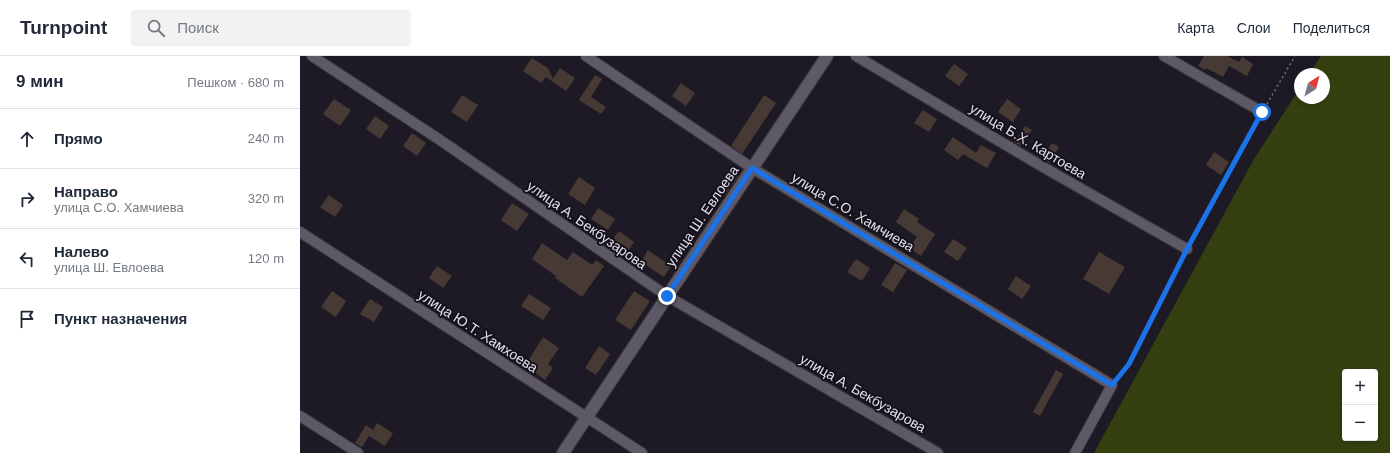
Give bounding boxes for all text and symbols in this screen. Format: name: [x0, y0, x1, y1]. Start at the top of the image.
search box: [131, 10, 411, 46]
text: Turnpoint: [20, 17, 107, 38]
icon: search: [145, 17, 167, 39]
text: Поиск: [177, 19, 219, 36]
text: Карта: [1177, 20, 1215, 36]
text: Слои: [1237, 20, 1271, 36]
text: Поделиться: [1293, 20, 1370, 36]
north arrow: [1294, 68, 1330, 104]
text: 9 мин: [16, 72, 63, 91]
text: Пешком · 680 m: [187, 75, 284, 90]
street label: улица Б.Х. Картоева: [967, 100, 1089, 182]
route start: [1253, 103, 1271, 121]
icon: ahead: [16, 128, 38, 150]
text: Прямо: [54, 130, 103, 147]
text: 240 m: [248, 131, 284, 146]
street label: улица Ш. Евлоева: [662, 162, 742, 270]
street label: улица С.О. Хамчиева: [789, 169, 917, 255]
street label: улица А. Бекбузарова: [524, 178, 650, 273]
text: Направо: [54, 183, 118, 200]
icon: right: [16, 188, 38, 210]
text: 320 m: [248, 191, 284, 206]
text: улица С.О. Хамчиева: [54, 200, 184, 215]
text: Налево: [54, 243, 109, 260]
icon: left: [16, 248, 38, 270]
text: 120 m: [248, 251, 284, 266]
text: улица Ш. Евлоева: [54, 260, 164, 275]
street label: улица Ю.Т. Хамхоева: [415, 286, 541, 376]
route end: [658, 287, 676, 305]
icon: arrive: [16, 308, 38, 330]
text: Пункт назначения: [54, 310, 187, 327]
street label: улица А. Бекбузарова: [797, 350, 929, 436]
map controls: [1342, 369, 1378, 441]
button: +: [1342, 369, 1378, 405]
button: −: [1342, 405, 1378, 441]

